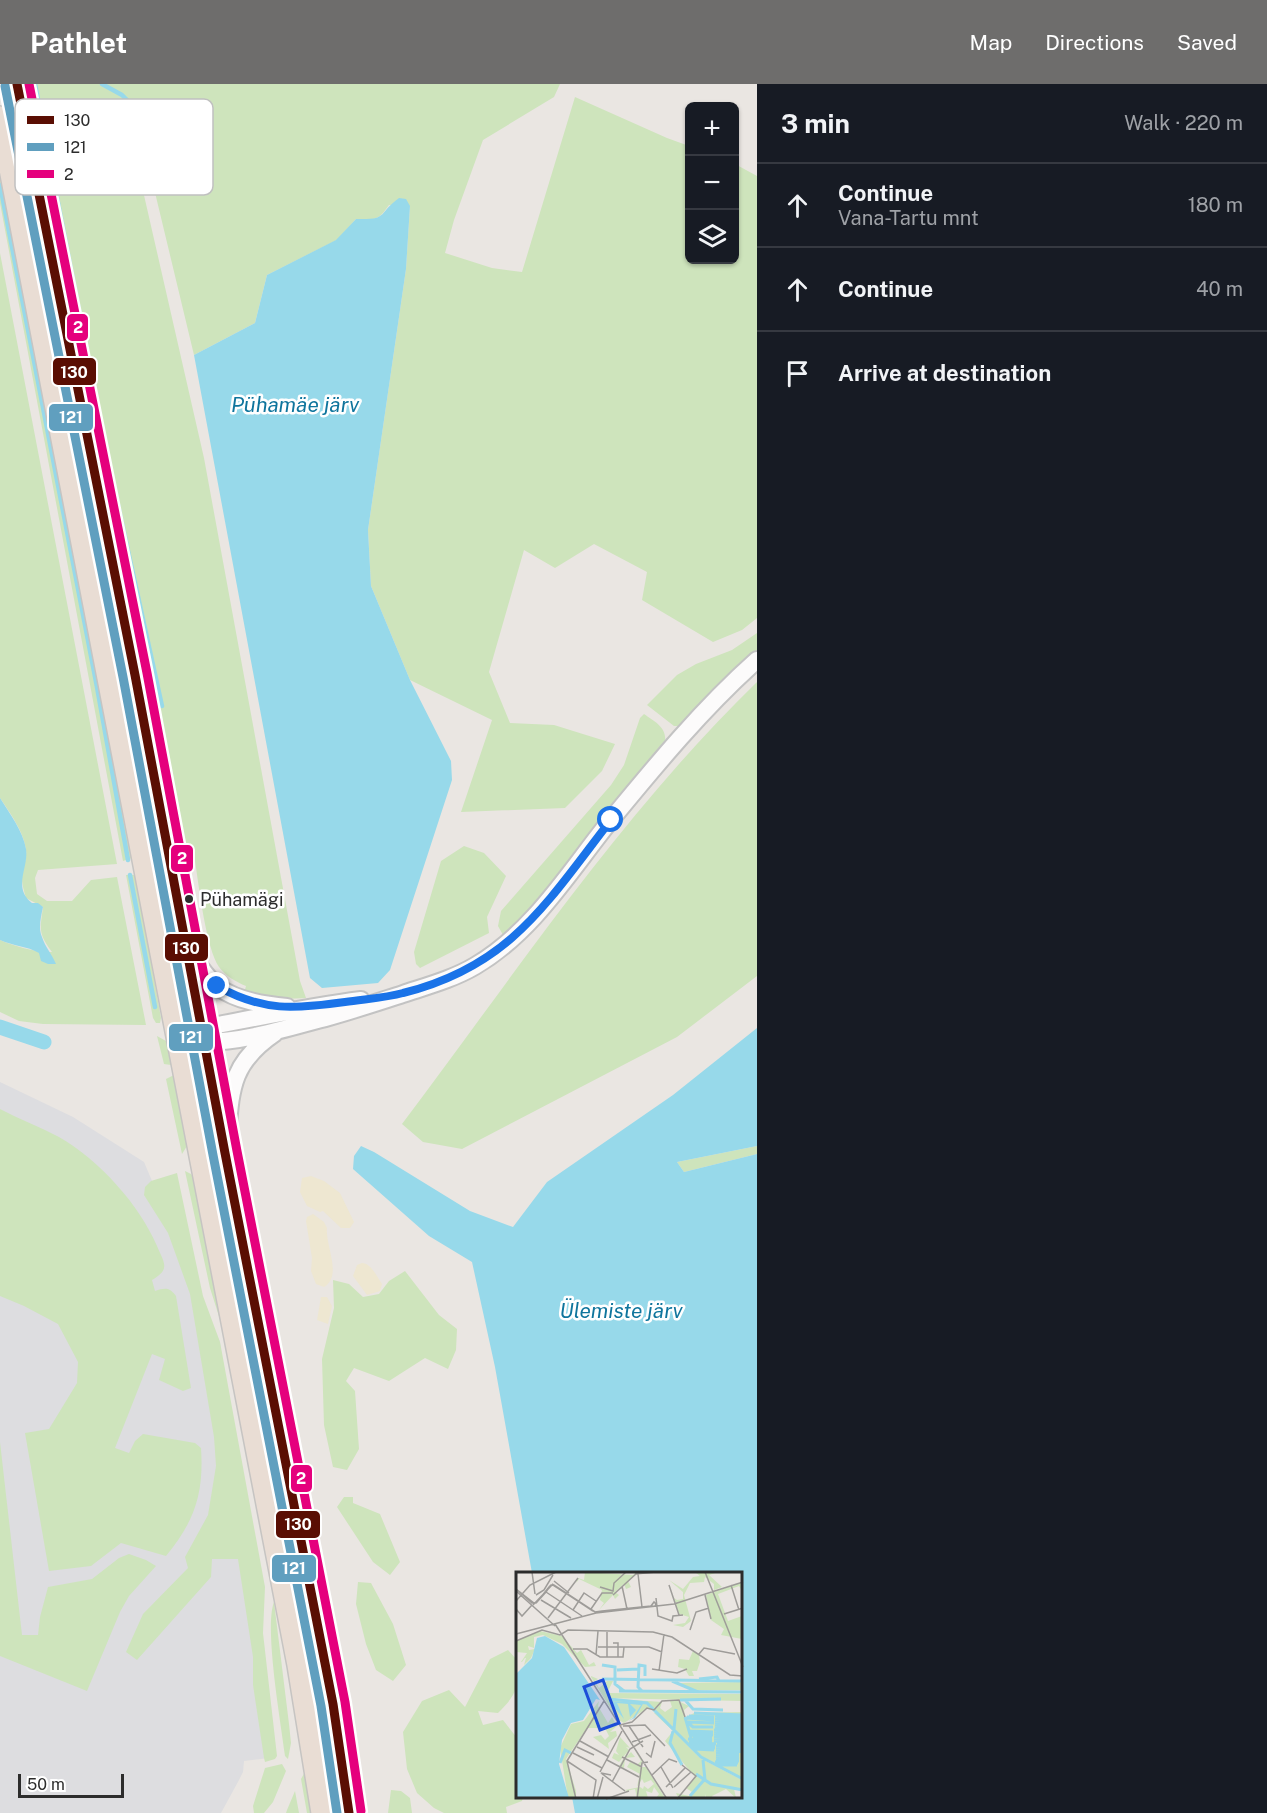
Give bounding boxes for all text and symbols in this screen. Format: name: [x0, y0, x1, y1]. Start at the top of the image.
text: Pathlet: [30, 26, 127, 59]
text: Map: [970, 30, 1012, 55]
text: Directions: [1045, 30, 1144, 55]
text: Saved: [1177, 30, 1237, 55]
legend: [15, 99, 213, 195]
map controls: [685, 102, 739, 264]
button: +: [685, 102, 739, 156]
text: 3 min: [781, 108, 850, 139]
text: 130: [64, 111, 90, 130]
text: Walk · 220 m: [1124, 111, 1243, 135]
text: 121: [64, 138, 87, 157]
button: −: [685, 156, 739, 210]
text: 2: [64, 165, 74, 184]
text: Continue: [838, 180, 933, 206]
icon: ahead: [781, 189, 814, 222]
text: 180 m: [1188, 193, 1243, 217]
text: Vana-Tartu mnt: [838, 206, 979, 230]
button: layers: [685, 210, 739, 264]
icon: ahead: [781, 273, 814, 306]
text: Continue: [838, 276, 933, 302]
text: 40 m: [1196, 277, 1243, 301]
line badge: 2: [66, 313, 89, 342]
text: 2: [73, 318, 83, 337]
line badge: 130: [52, 357, 97, 386]
icon: arrive: [781, 357, 814, 390]
text: Arrive at destination: [838, 360, 1051, 386]
text: 130: [60, 363, 88, 382]
water label: Pühamäe järv: [231, 392, 360, 417]
line badge: 121: [48, 403, 94, 432]
text: 121: [59, 408, 83, 427]
route start: [597, 806, 623, 832]
line badge: 2: [170, 844, 194, 873]
text: 2: [177, 849, 187, 868]
place label: Pühamägi: [200, 889, 283, 910]
marker: Pühamägi: [183, 893, 195, 905]
line badge: 130: [164, 933, 209, 962]
text: 130: [172, 939, 200, 958]
route end: [203, 972, 229, 998]
line badge: 121: [168, 1023, 214, 1052]
text: 121: [179, 1028, 203, 1047]
water label: Ülemiste järv: [559, 1298, 683, 1323]
line badge: 2: [290, 1464, 313, 1493]
text: 2: [296, 1469, 306, 1488]
line badge: 130: [275, 1510, 321, 1539]
text: 130: [284, 1515, 312, 1534]
line badge: 121: [271, 1554, 317, 1583]
text: 121: [282, 1559, 306, 1578]
inset map: [516, 1572, 742, 1798]
scale bar: [18, 1771, 124, 1798]
text: 50 m: [27, 1775, 65, 1794]

